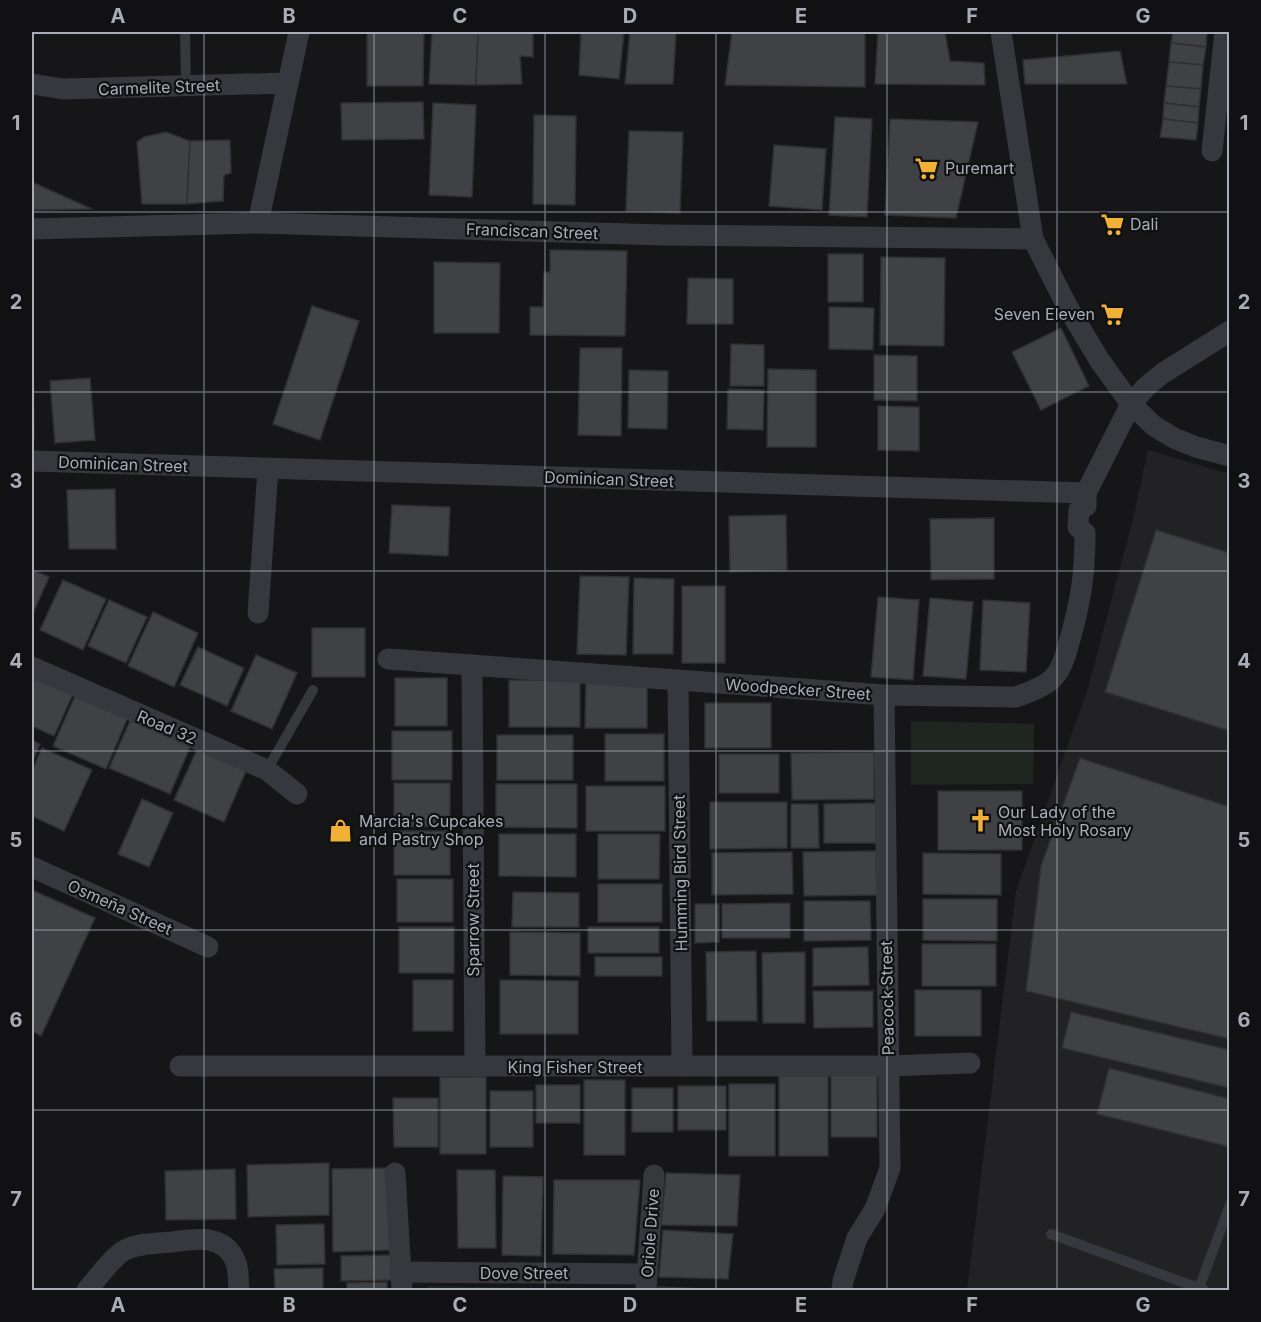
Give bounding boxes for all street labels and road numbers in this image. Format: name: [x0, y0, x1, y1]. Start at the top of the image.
street label: Carmelite Street: [98, 75, 220, 99]
street label: Franciscan Street: [466, 219, 598, 243]
street label: Dominican Street: [58, 452, 188, 476]
street label: Dominican Street: [544, 467, 674, 491]
street label: Woodpecker Street: [725, 674, 871, 704]
street label: Road 32: [134, 706, 200, 748]
street label: Humming Bird Street: [669, 795, 691, 951]
street label: Sparrow Street: [463, 863, 483, 977]
street label: Osmeña Street: [65, 875, 175, 939]
street label: Peacock Street: [876, 940, 898, 1056]
street label: King Fisher Street: [508, 1057, 642, 1077]
street label: Oriole Drive: [637, 1188, 663, 1278]
street label: Dove Street: [480, 1263, 568, 1283]

